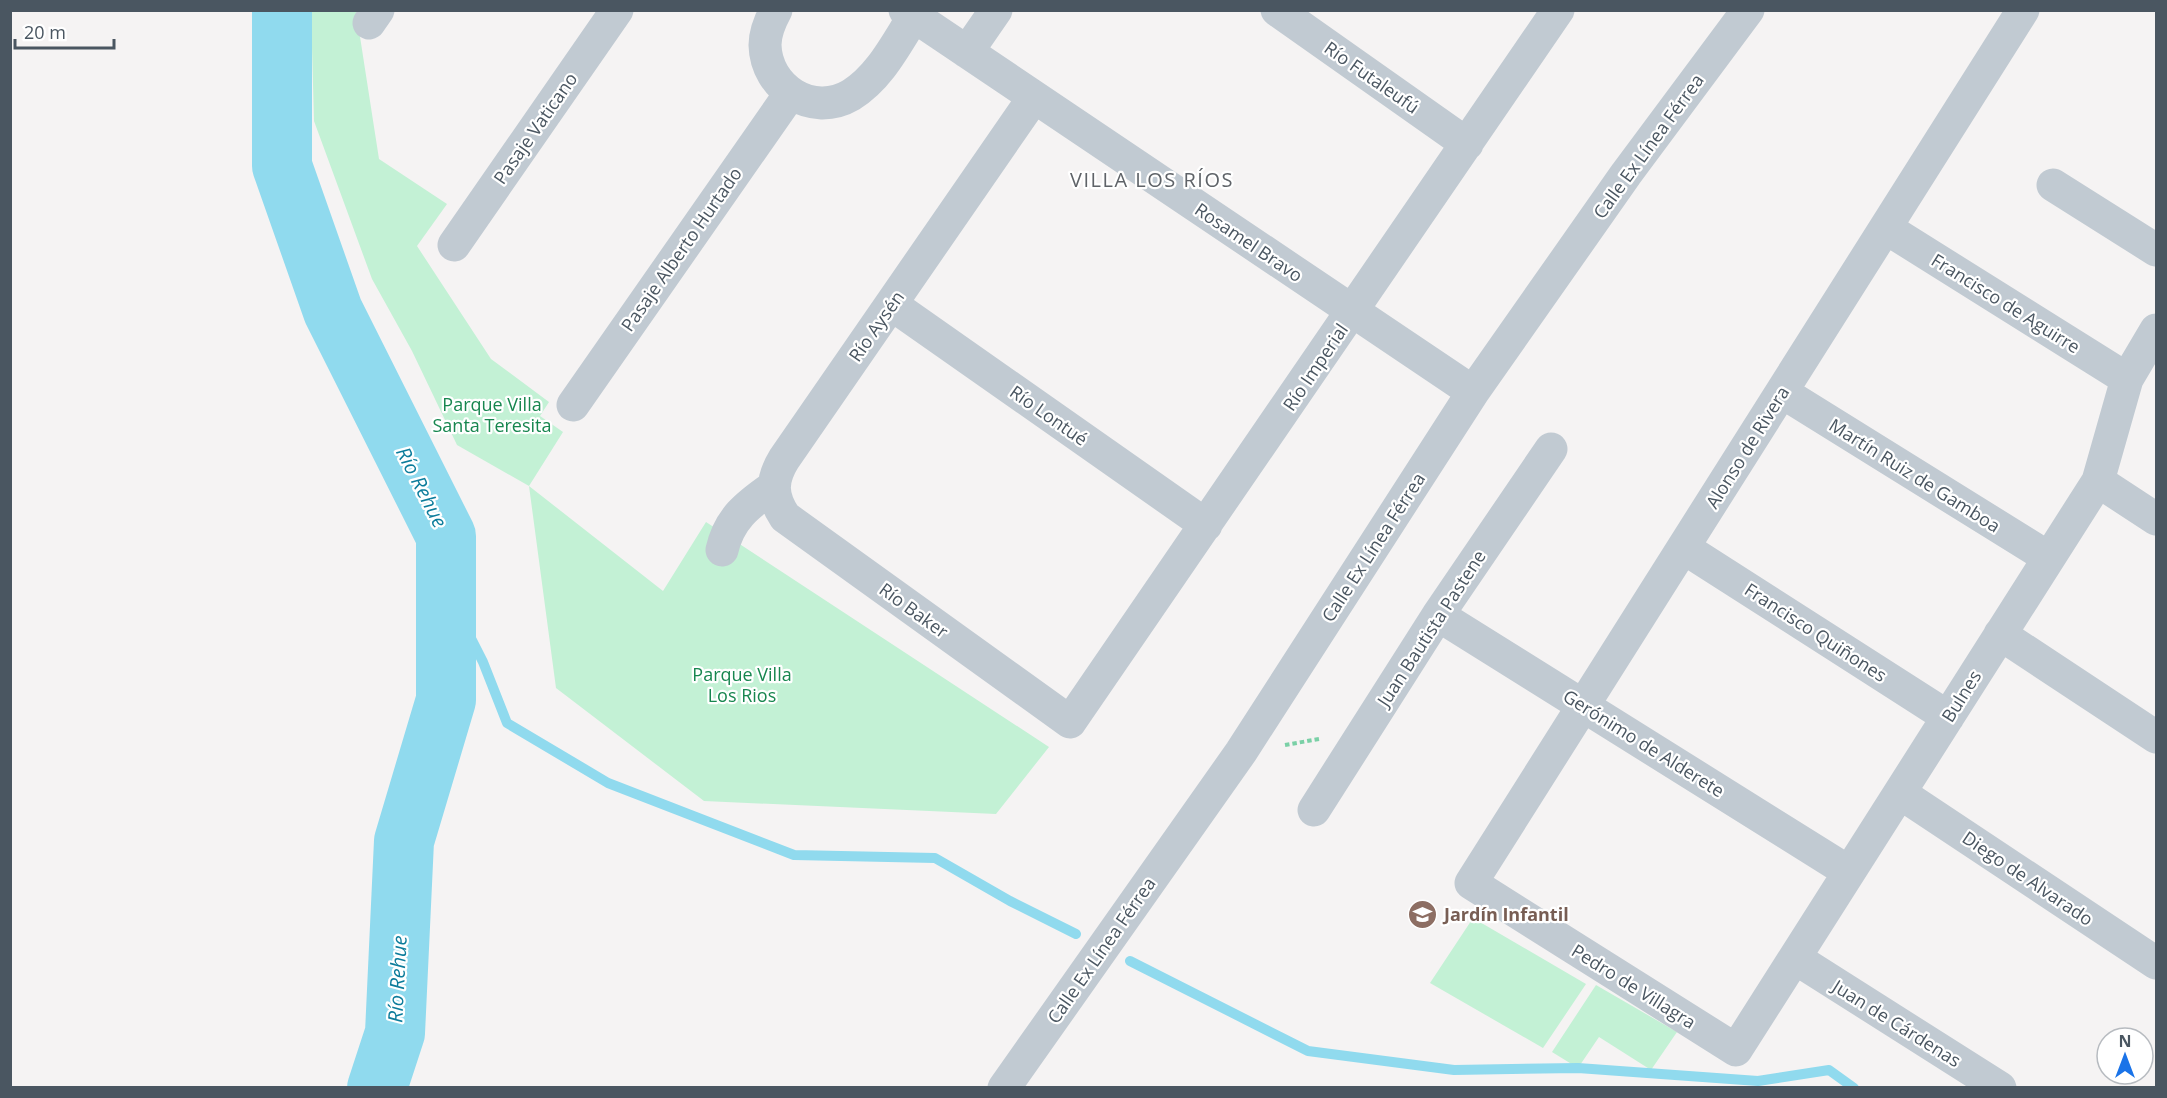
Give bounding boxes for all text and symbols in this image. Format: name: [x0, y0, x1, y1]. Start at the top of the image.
scale bar: [15, 12, 114, 50]
text: 20 m: [24, 20, 66, 44]
street label: Río Futaleufú: [1320, 35, 1424, 119]
street label: Pasaje Vaticano: [488, 67, 582, 189]
street label: Calle Ex Línea Férrea: [1587, 69, 1709, 223]
street label: Pasaje Alberto Hurtado: [615, 162, 747, 336]
district label: VILLA LOS RÍOS: [1070, 166, 1234, 193]
street label: Rosamel Bravo: [1190, 197, 1308, 287]
street label: Francisco de Aguirre: [1927, 248, 2085, 358]
street label: Río Aysén: [843, 286, 909, 366]
street label: Río Imperial: [1277, 319, 1353, 415]
street label: Río Lontué: [1005, 379, 1093, 451]
street label: Alonso de Rivera: [1700, 381, 1794, 513]
park label: Parque Villa Santa Teresita: [432, 392, 552, 437]
street label: Martín Ruiz de Gamboa: [1825, 413, 2005, 537]
water label: Río Rehue: [390, 442, 454, 532]
street label: Calle Ex Línea Férrea: [1316, 468, 1430, 626]
street label: Juan Bautista Pastene: [1370, 545, 1491, 713]
street label: Río Baker: [875, 577, 954, 644]
street label: Francisco Quiñones: [1740, 577, 1892, 687]
park label: Parque Villa Los Rios: [692, 662, 792, 707]
street label: Bulnes: [1936, 665, 1986, 727]
street label: Gerónimo de Alderete: [1559, 684, 1729, 802]
street label: Diego de Alvarado: [1958, 825, 2098, 931]
street label: Calle Ex Línea Férrea: [1041, 872, 1161, 1028]
school or university icon: Jardín Infantil: [1407, 898, 1439, 930]
place label: Jardín Infantil: [1442, 902, 1569, 926]
water label: Río Rehue: [381, 935, 413, 1023]
street label: Pedro de Villagra: [1567, 938, 1701, 1034]
street label: Juan de Cárdenas: [1827, 973, 1966, 1072]
north arrow: [2095, 1026, 2155, 1086]
text: N: [2118, 1030, 2132, 1052]

